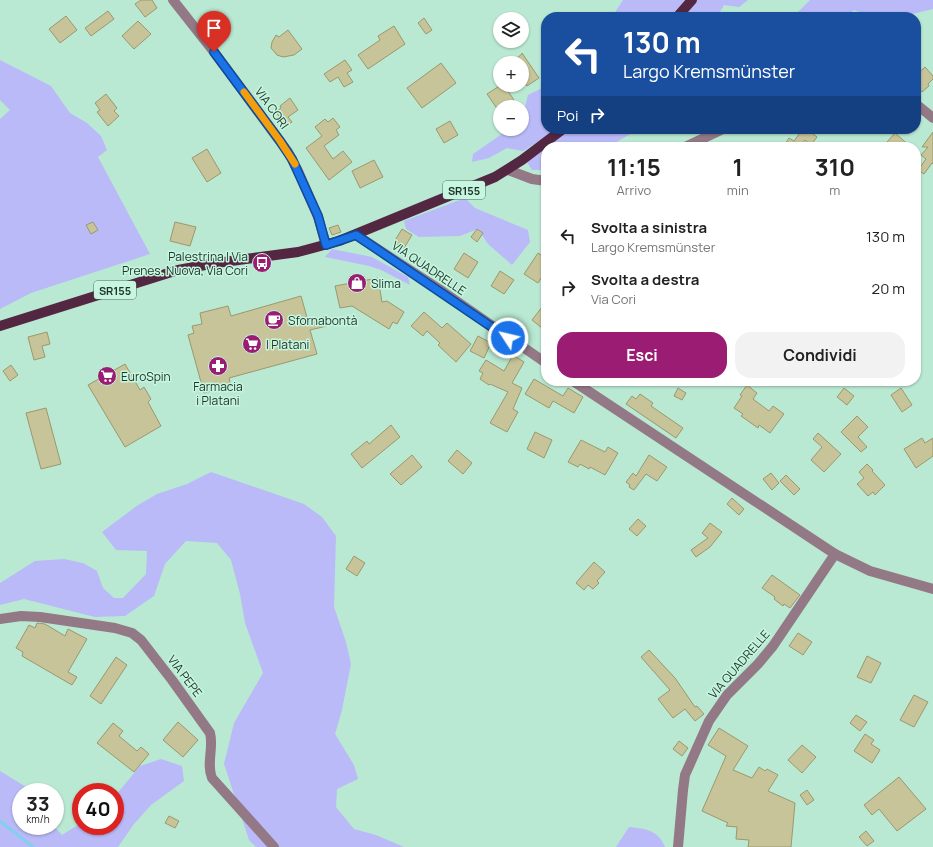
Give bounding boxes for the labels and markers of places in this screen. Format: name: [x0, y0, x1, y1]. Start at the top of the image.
pin: [197, 11, 231, 52]
place label: Palestrina | Via Prenes. Nuova, Via Cori: [122, 248, 248, 279]
bus stop icon: Palestrina | Via Prenes. Nuova, Via Cori: [251, 252, 273, 274]
shop icon: Slima: [346, 272, 368, 294]
place label: Slima: [371, 275, 401, 292]
cafe icon: Sfornabontà: [263, 309, 285, 331]
place label: Sfornabontà: [288, 312, 357, 329]
supermarket icon: I Platani: [241, 333, 263, 355]
place label: I Platani: [266, 336, 309, 353]
pharmacy icon: Farmacia i Platani: [207, 355, 229, 377]
supermarket icon: EuroSpin: [96, 365, 118, 387]
place label: EuroSpin: [121, 368, 171, 385]
place label: Farmacia i Platani: [193, 378, 243, 409]

